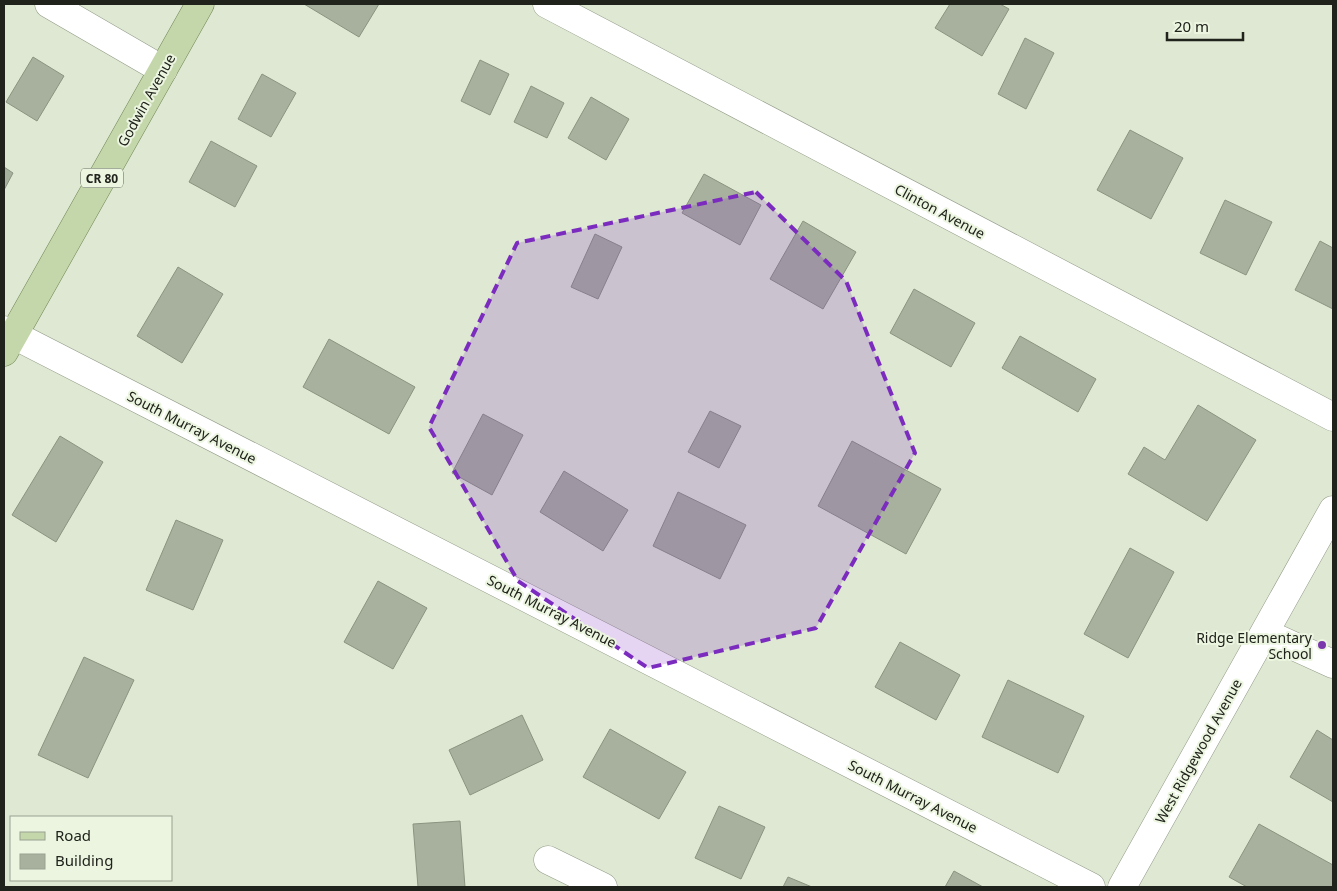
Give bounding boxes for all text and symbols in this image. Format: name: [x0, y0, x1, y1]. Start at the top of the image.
scale bar: [1167, 10, 1243, 42]
text: 20 m: [1174, 16, 1209, 36]
street label: Godwin Avenue: [113, 50, 179, 150]
road number: CR 80: [81, 168, 123, 188]
street label: Clinton Avenue: [892, 179, 989, 243]
street label: South Murray Avenue: [124, 386, 260, 468]
street label: South Murray Avenue: [484, 570, 620, 652]
place label: Ridge Elementary School: [1196, 628, 1313, 663]
marker: Ridge Elementary School: [1316, 639, 1328, 651]
street label: West Ridgewood Avenue: [1150, 675, 1246, 827]
street label: South Murray Avenue: [845, 755, 981, 837]
legend: [10, 816, 172, 881]
text: Road: [55, 825, 91, 845]
text: Building: [55, 850, 113, 870]

